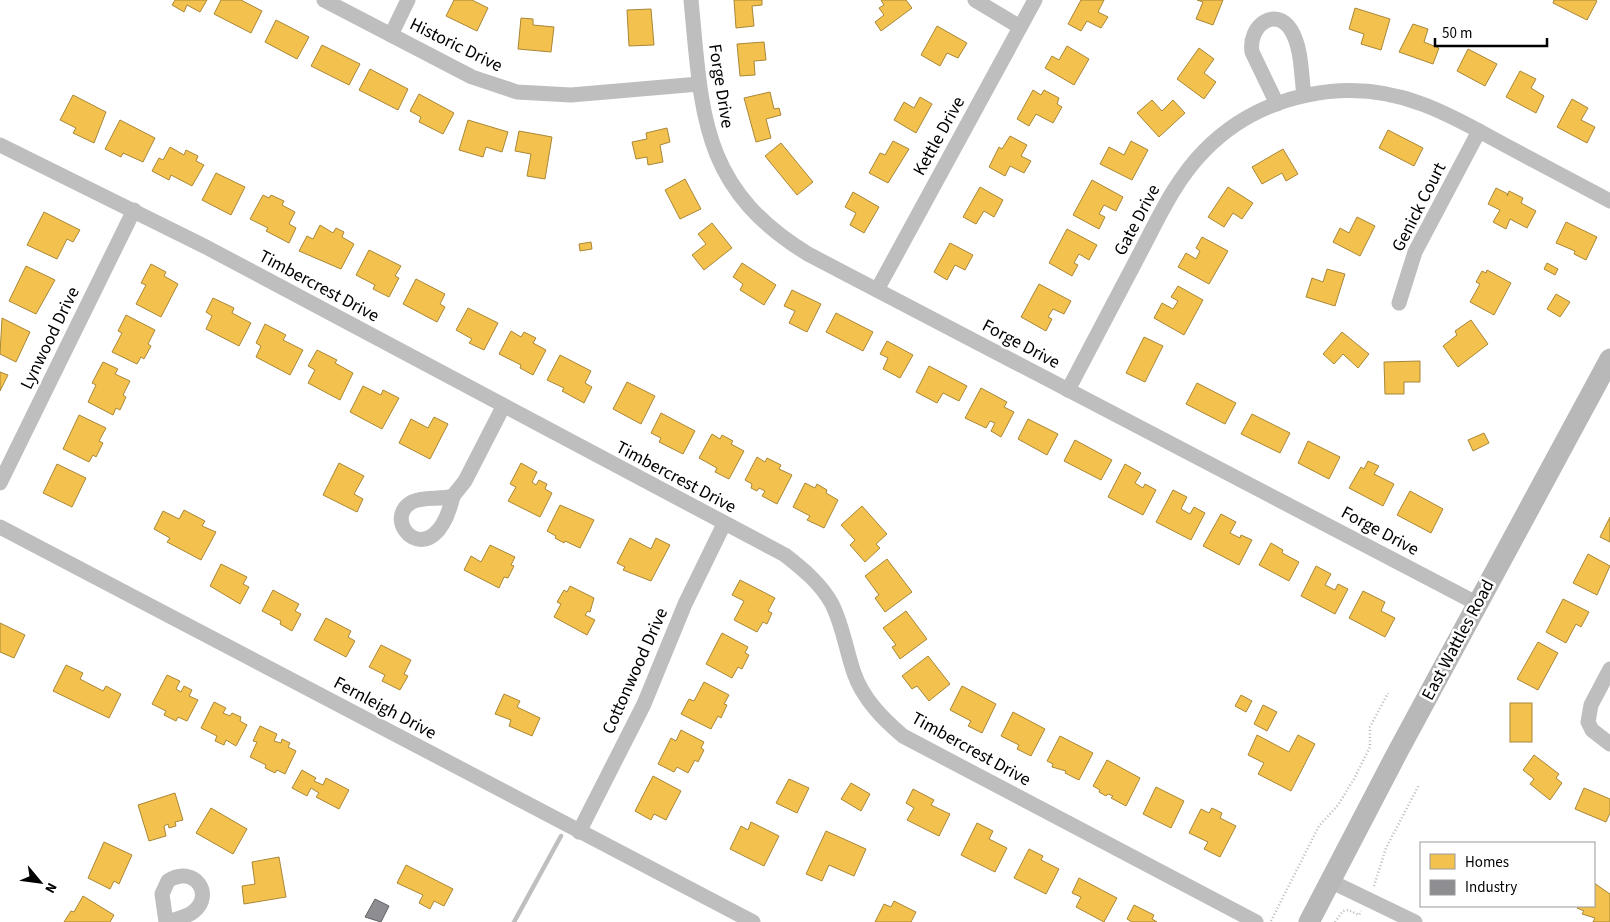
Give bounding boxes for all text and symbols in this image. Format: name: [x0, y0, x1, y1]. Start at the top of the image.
street label: Historic Drive: [405, 12, 507, 78]
scale bar: [1435, 15, 1548, 47]
text: 50 m: [1442, 23, 1472, 44]
street label: Forge Drive: [702, 42, 740, 130]
street label: Kettle Drive: [907, 92, 971, 180]
street label: Genick Court: [1386, 158, 1452, 256]
street label: Gate Drive: [1108, 180, 1166, 260]
street label: Timbercrest Drive: [254, 244, 384, 328]
street label: Lynwood Drive: [14, 282, 86, 394]
street label: Forge Drive: [978, 313, 1064, 375]
street label: Timbercrest Drive: [611, 435, 741, 519]
street label: Forge Drive: [1337, 500, 1423, 562]
street label: East Wattles Road: [1416, 575, 1500, 705]
street label: Cottonwood Drive: [596, 604, 674, 738]
street label: Fernleigh Drive: [329, 670, 441, 746]
street label: Timbercrest Drive: [907, 706, 1035, 792]
legend: [1420, 842, 1595, 907]
text: Homes: [1465, 852, 1509, 873]
north arrow: [15, 857, 65, 907]
text: Industry: [1465, 877, 1517, 898]
text: N: [39, 879, 61, 897]

